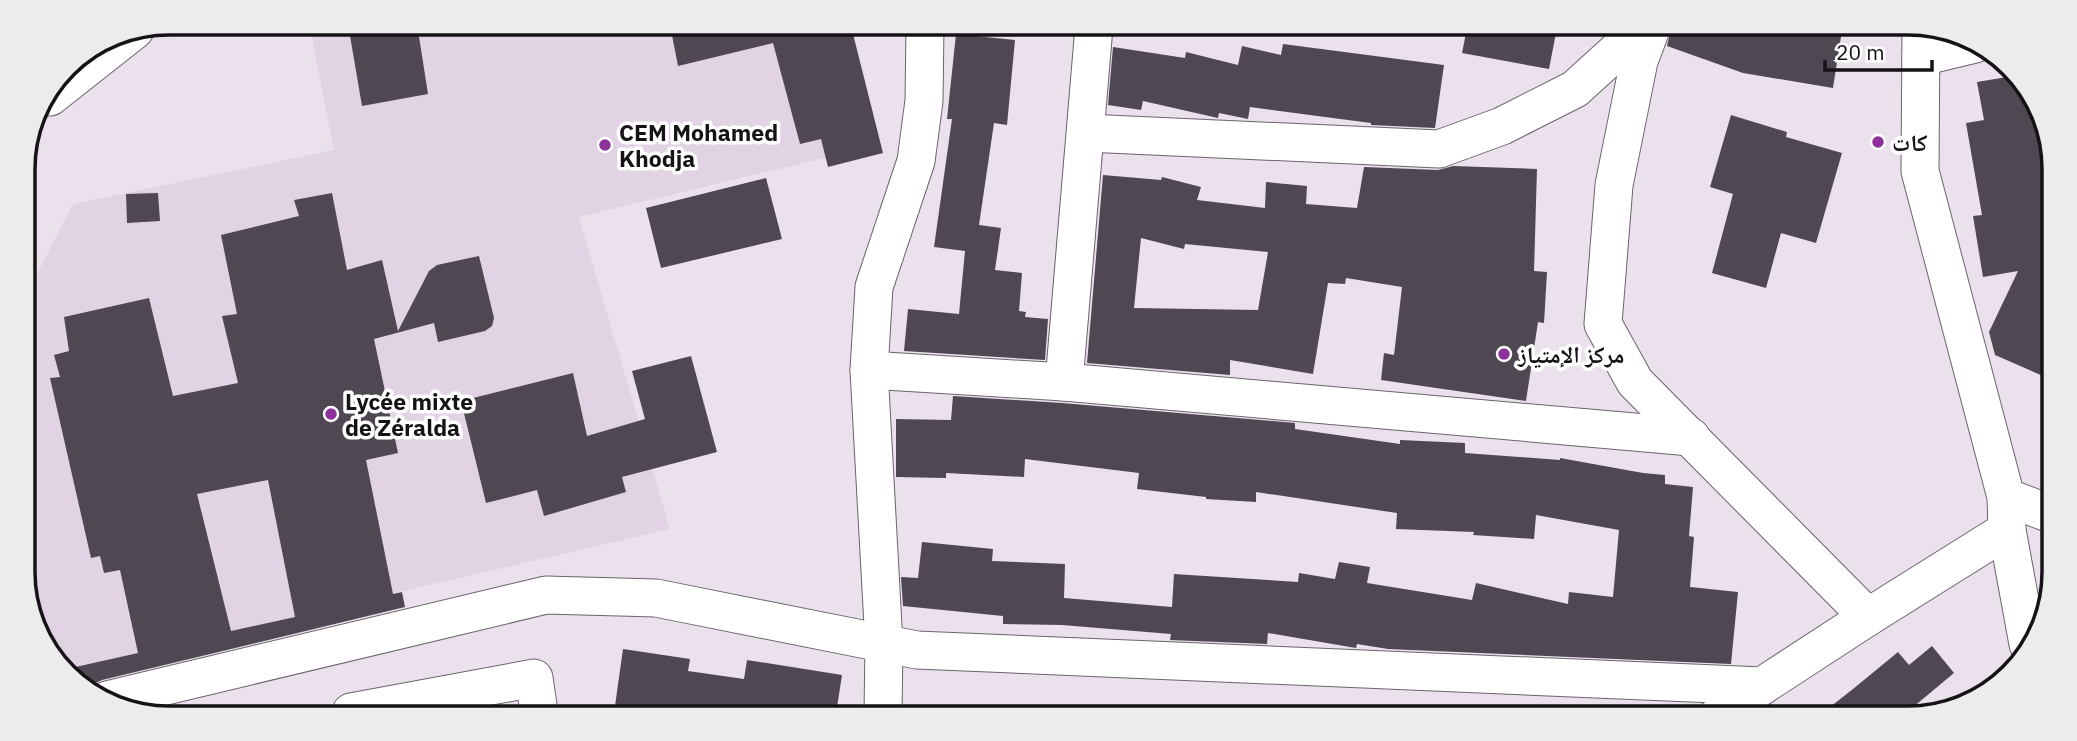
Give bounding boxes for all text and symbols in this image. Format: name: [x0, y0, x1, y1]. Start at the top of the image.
scale bar: [1825, 28, 1932, 72]
text: 20 m: [1836, 38, 1885, 66]
place label: CEM Mohamed Khodja: [619, 117, 778, 173]
place label: كات: [1892, 127, 1927, 157]
marker: كات: [1870, 134, 1886, 150]
marker: CEM Mohamed Khodja: [597, 137, 613, 153]
place label: مركز الإمتياز: [1517, 339, 1625, 369]
marker: مركز الإمتياز: [1496, 346, 1512, 362]
place label: Lycée mixte de Zéralda: [345, 386, 473, 442]
marker: Lycée mixte de Zéralda: [323, 406, 339, 422]

